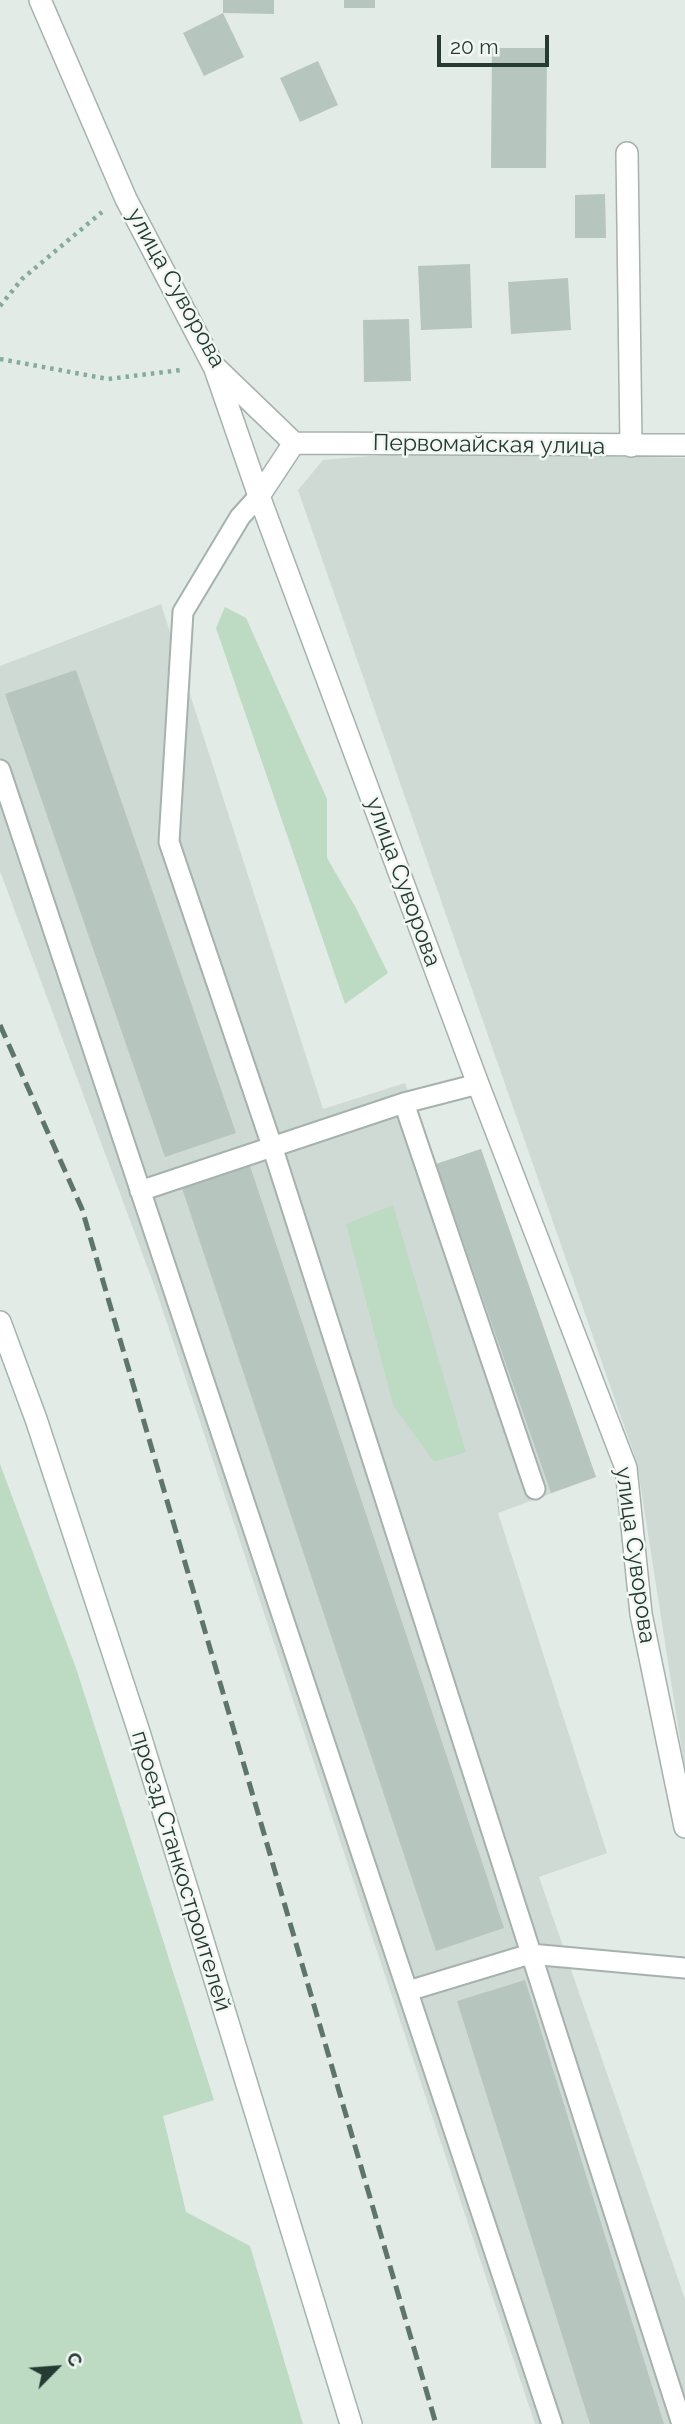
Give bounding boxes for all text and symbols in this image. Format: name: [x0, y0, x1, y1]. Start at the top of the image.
scale bar: [440, 21, 552, 65]
text: 20 m: [450, 34, 498, 59]
street label: улица Суворова: [121, 204, 231, 372]
street label: Первомайская улица: [373, 429, 605, 461]
street label: улица Суворова: [360, 794, 446, 970]
street label: улица Суворова: [609, 1465, 661, 1645]
street label: проезд Станкостроителей: [125, 1727, 237, 2015]
north arrow: [21, 2333, 91, 2403]
text: С: [62, 2349, 88, 2370]

